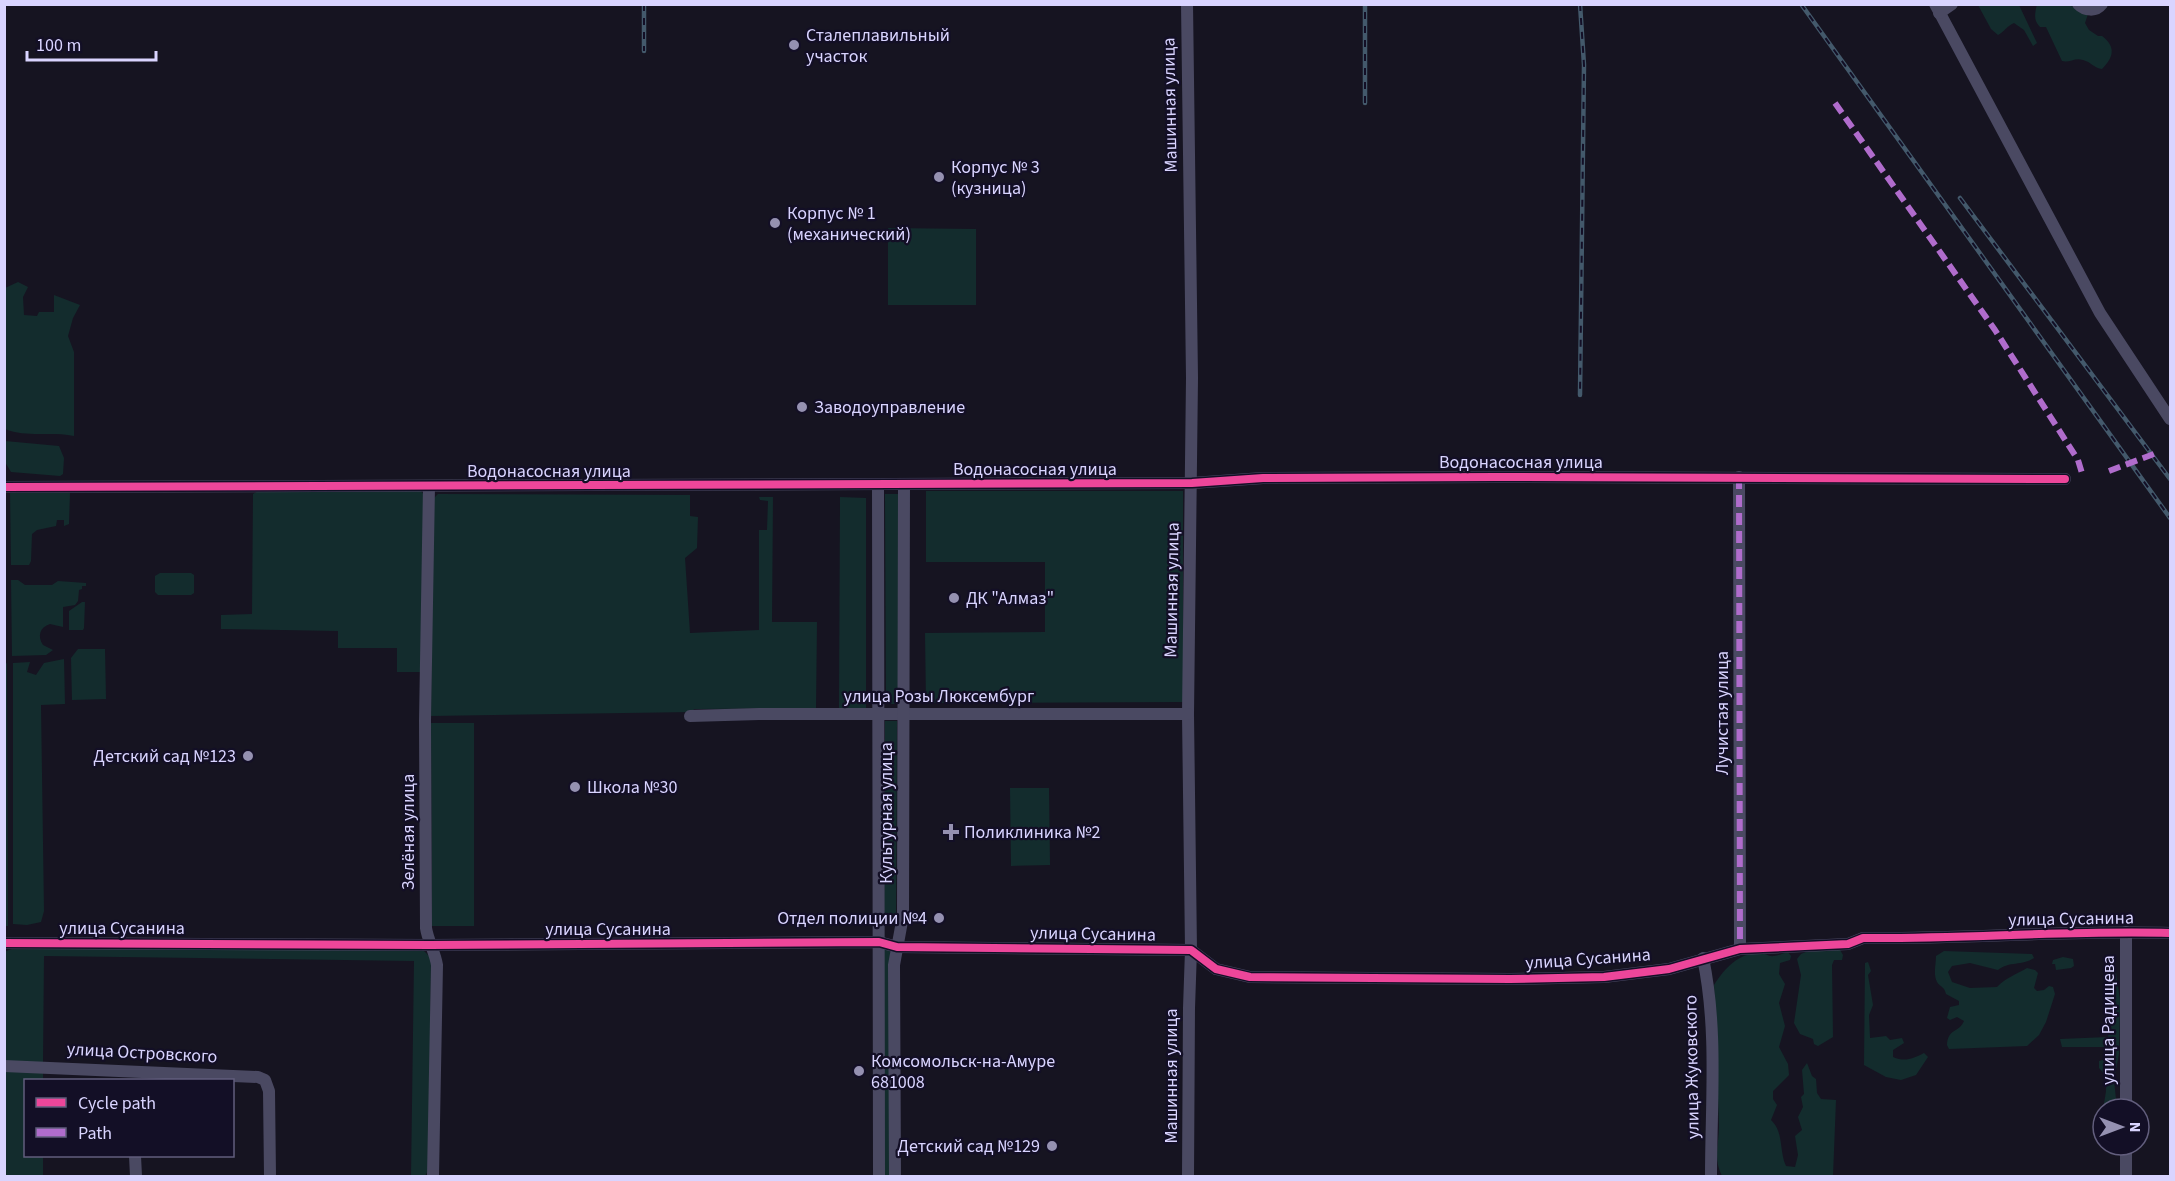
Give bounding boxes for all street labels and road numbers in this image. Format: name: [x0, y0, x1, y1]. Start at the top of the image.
street label: Машинная улица: [1156, 37, 1184, 173]
street label: Водонасосная улица: [1439, 450, 1603, 475]
street label: Водонасосная улица: [953, 457, 1117, 482]
street label: Водонасосная улица: [467, 459, 631, 484]
street label: Машинная улица: [1158, 522, 1186, 658]
street label: Лучистая улица: [1710, 651, 1735, 775]
street label: улица Розы Люксембург: [844, 684, 1034, 709]
street label: Культурная улица: [874, 742, 899, 884]
street label: Зелёная улица: [396, 774, 421, 890]
street label: улица Сусанина: [2008, 905, 2134, 933]
street label: улица Сусанина: [59, 916, 185, 941]
street label: улица Сусанина: [545, 917, 671, 942]
street label: улица Сусанина: [1030, 920, 1156, 948]
street label: улица Сусанина: [1524, 942, 1652, 976]
street label: улица Радищева: [2096, 955, 2121, 1085]
street label: улица Жуковского: [1678, 995, 1706, 1139]
street label: Машинная улица: [1159, 1008, 1184, 1144]
street label: улица Островского: [66, 1037, 218, 1069]

